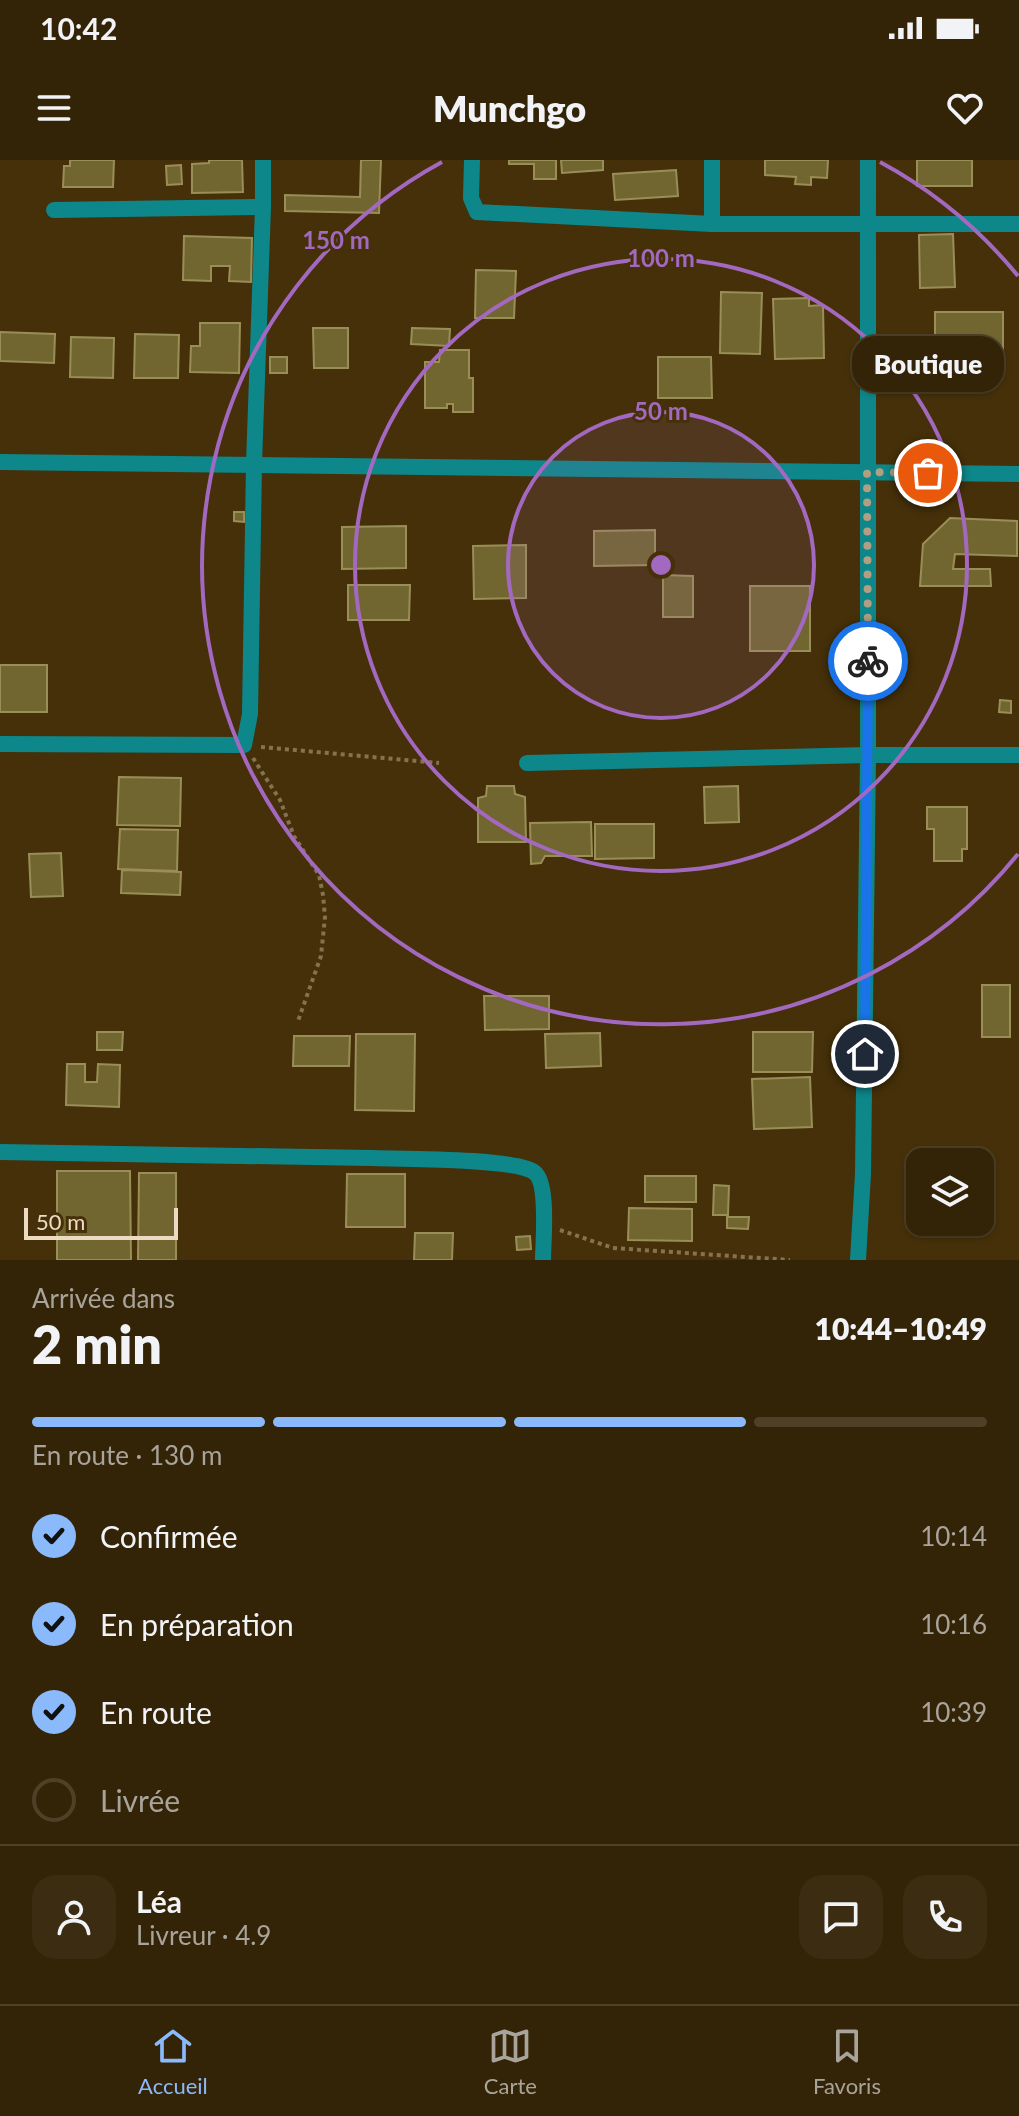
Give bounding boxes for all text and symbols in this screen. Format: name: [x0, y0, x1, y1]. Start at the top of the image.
text: 10:42: [40, 10, 117, 46]
icon: menu: [32, 86, 76, 130]
text: Munchgo: [433, 86, 586, 130]
icon: heart: [943, 86, 987, 130]
text: 150 m: [302, 225, 370, 254]
text: 100 m: [627, 243, 695, 272]
callout: Boutique: [852, 337, 1004, 393]
text: Boutique: [874, 348, 982, 380]
text: 50 m: [634, 396, 688, 425]
pin: [894, 439, 962, 507]
icon: bag: [906, 451, 950, 495]
centre of rings: [647, 551, 675, 579]
courier: [828, 621, 908, 701]
icon: bike: [846, 639, 890, 683]
pin: [831, 1020, 899, 1088]
icon: home: [843, 1032, 887, 1076]
map controls: [906, 1148, 994, 1236]
button: layers: [906, 1148, 994, 1236]
scale bar: [24, 1204, 178, 1240]
text: 50 m: [36, 1208, 85, 1235]
text: Arrivée dans: [32, 1282, 175, 1314]
text: 10:44–10:49: [814, 1310, 987, 1346]
text: 2 min: [32, 1313, 162, 1375]
text: En route · 130 m: [32, 1439, 222, 1471]
icon: check: [32, 1514, 76, 1558]
text: Confirmée: [100, 1518, 238, 1554]
text: 10:14: [920, 1520, 987, 1552]
icon: check: [32, 1602, 76, 1646]
text: En préparation: [100, 1606, 294, 1642]
text: 10:16: [920, 1608, 987, 1640]
icon: check: [32, 1690, 76, 1734]
text: En route: [100, 1694, 212, 1730]
text: 10:39: [920, 1696, 987, 1728]
text: Livrée: [100, 1782, 180, 1818]
button: person: [32, 1875, 116, 1959]
button: chat: [799, 1875, 883, 1959]
button: phone: [903, 1875, 987, 1959]
text: Léa: [136, 1883, 182, 1919]
text: Livreur · 4.9: [136, 1919, 271, 1951]
tab: Accueil: [138, 2024, 208, 2099]
tab: Carte: [484, 2024, 537, 2099]
tab: Favoris: [813, 2024, 881, 2099]

